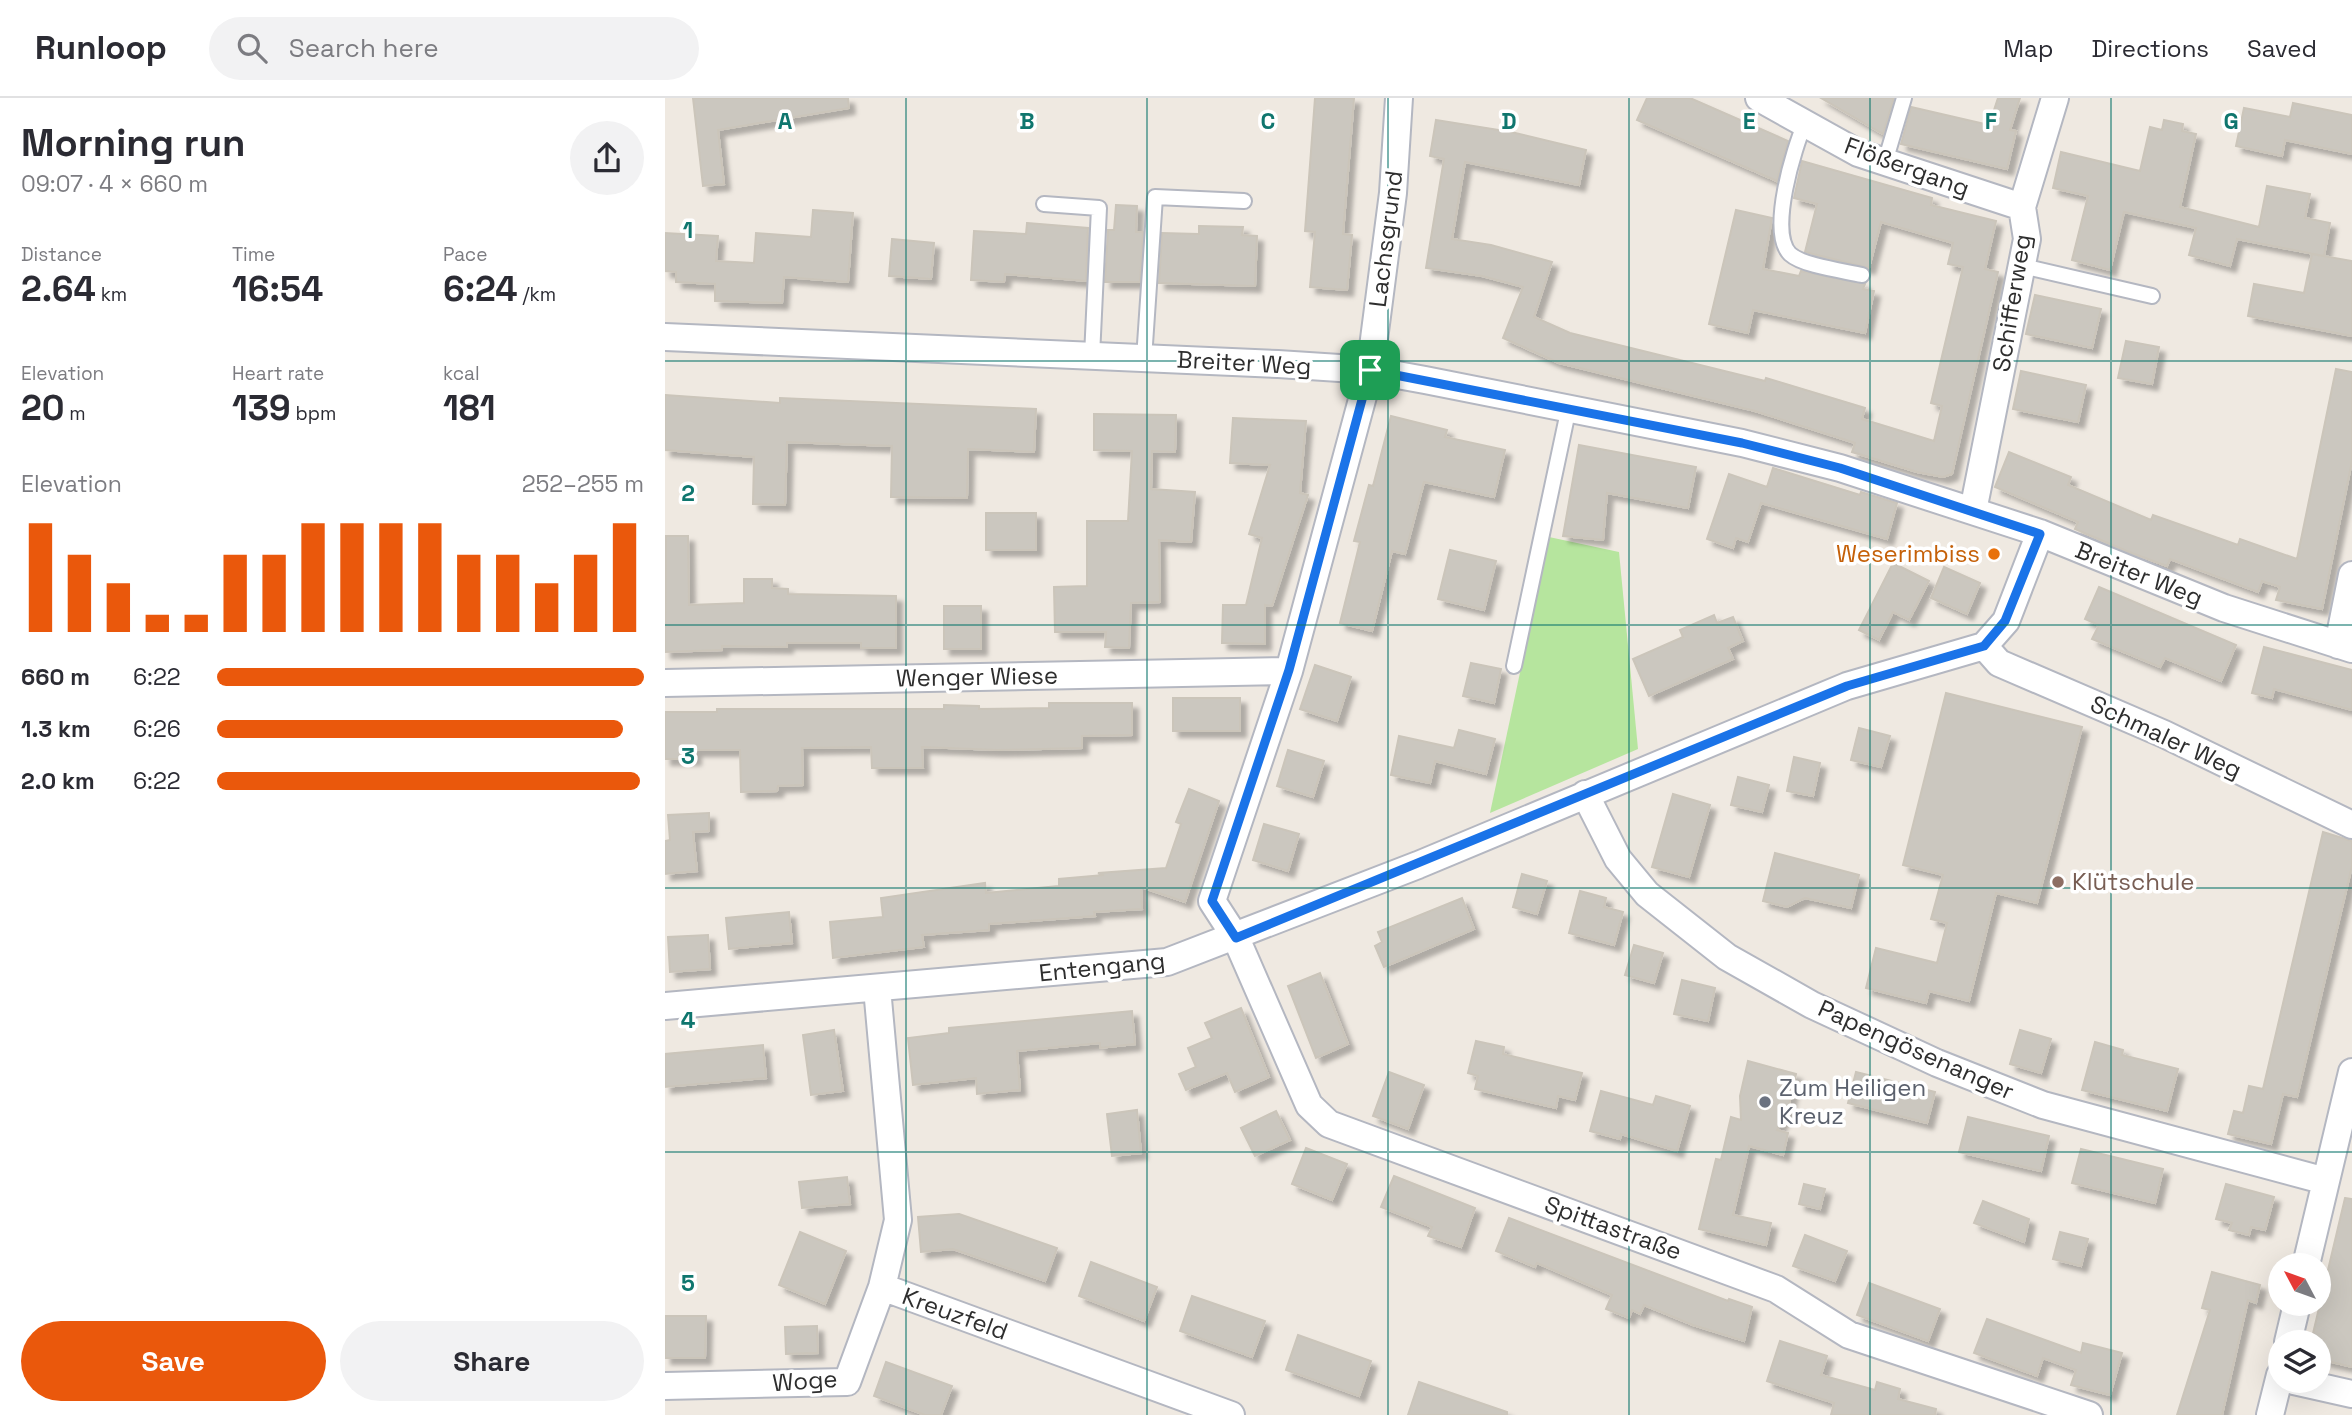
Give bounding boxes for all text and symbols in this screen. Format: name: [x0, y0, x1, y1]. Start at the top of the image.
search box: [209, 17, 699, 80]
text: Runloop: [35, 27, 167, 69]
icon: search: [233, 29, 271, 67]
text: Search here: [289, 31, 439, 65]
text: Map: [2003, 33, 2053, 64]
text: Directions: [2091, 33, 2209, 64]
text: Saved: [2247, 33, 2317, 64]
text: A: [778, 106, 793, 136]
text: B: [1019, 106, 1035, 136]
text: C: [1261, 106, 1275, 136]
text: D: [1501, 106, 1517, 136]
text: E: [1743, 106, 1755, 136]
text: F: [1985, 106, 1997, 136]
text: G: [2223, 106, 2239, 136]
text: Morning run: [21, 119, 246, 167]
button: share: [570, 121, 644, 195]
street label: Flößergang: [1840, 130, 1974, 203]
text: 09:07 · 4 × 660 m: [21, 169, 208, 199]
street label: Lachsgrund: [1362, 169, 1409, 309]
text: 1: [683, 215, 693, 245]
street label: Schifferweg: [1985, 232, 2038, 374]
text: Distance: [21, 242, 102, 267]
text: Time: [232, 242, 275, 267]
text: Pace: [443, 242, 487, 267]
text: 2.64: [21, 267, 96, 311]
text: 16:54: [232, 267, 323, 311]
text: 6:24: [443, 267, 518, 311]
text: km: [96, 282, 127, 307]
text: /km: [518, 282, 556, 307]
pin: [1340, 340, 1400, 400]
street label: Breiter Weg: [1176, 343, 1312, 382]
icon: arrive: [1351, 351, 1389, 389]
text: Elevation: [21, 361, 104, 386]
text: Heart rate: [232, 361, 324, 386]
text: kcal: [443, 361, 480, 386]
text: 20: [21, 386, 64, 430]
text: 139: [232, 386, 291, 430]
text: 181: [443, 386, 496, 430]
text: m: [64, 401, 86, 426]
text: bpm: [291, 401, 336, 426]
text: Elevation: [21, 469, 122, 499]
text: 252–255 m: [522, 469, 644, 499]
text: 2: [681, 478, 695, 508]
street label: Breiter Weg: [2071, 534, 2207, 613]
place label: Weserimbiss: [1836, 538, 1980, 569]
marker: Weserimbiss: [1986, 546, 2002, 562]
street label: Wenger Wiese: [896, 660, 1058, 693]
text: 660 m: [21, 662, 90, 692]
text: 6:22: [133, 662, 181, 692]
street label: Schmaler Weg: [2086, 688, 2247, 785]
text: 1.3 km: [21, 714, 91, 744]
text: 6:26: [133, 714, 181, 744]
text: 3: [681, 741, 695, 771]
text: 2.0 km: [21, 766, 95, 796]
text: 6:22: [133, 766, 181, 796]
place label: Klütschule: [2072, 866, 2195, 897]
marker: Klütschule: [2050, 874, 2066, 890]
street label: Entengang: [1037, 944, 1167, 989]
street label: Papengösenanger: [1813, 992, 2019, 1107]
text: 4: [681, 1005, 696, 1035]
place label: Zum Heiligen Kreuz: [1779, 1072, 1926, 1131]
marker: Zum Heiligen Kreuz: [1757, 1094, 1773, 1110]
street label: Spittastraße: [1540, 1188, 1686, 1267]
north arrow: [2268, 1253, 2331, 1316]
map controls: [2268, 1253, 2331, 1393]
text: 5: [681, 1268, 695, 1298]
street label: Kreuzfeld: [898, 1280, 1012, 1347]
button: Save: [21, 1321, 326, 1401]
button: Share: [340, 1321, 644, 1401]
button: layers: [2268, 1330, 2331, 1393]
street label: Woge: [771, 1363, 839, 1398]

